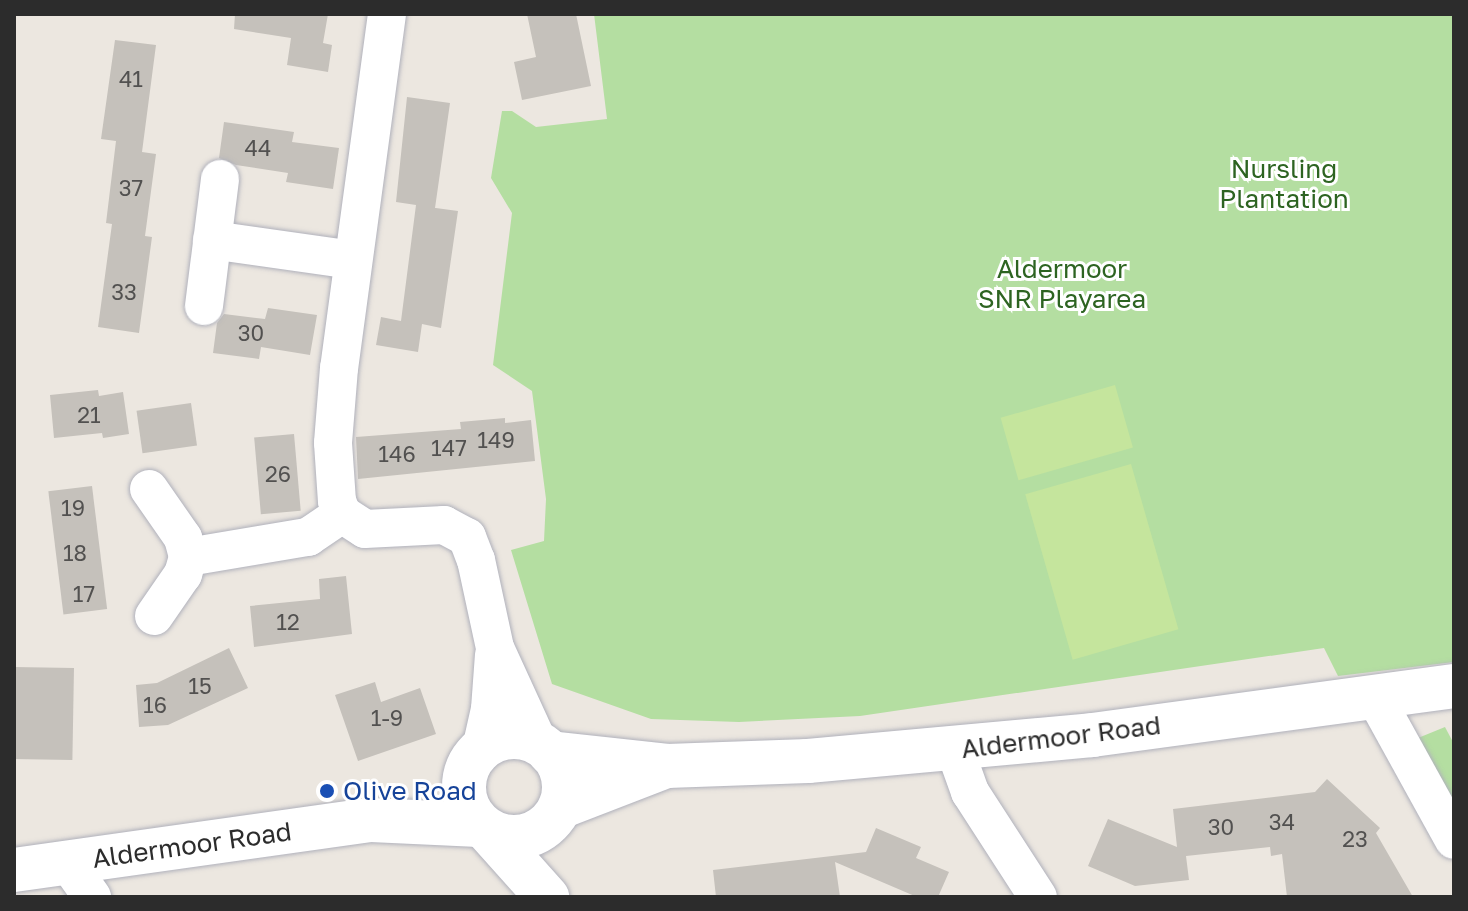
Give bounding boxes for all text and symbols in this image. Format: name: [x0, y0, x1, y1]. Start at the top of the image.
house number: 41: [119, 66, 143, 92]
house number: 44: [245, 135, 271, 161]
park label: Nursling Plantation: [1219, 153, 1349, 214]
house number: 37: [119, 175, 143, 201]
park label: Aldermoor SNR Playarea: [978, 253, 1146, 314]
house number: 33: [111, 279, 137, 305]
house number: 30: [238, 320, 264, 346]
house number: 21: [77, 402, 101, 428]
house number: 149: [477, 427, 515, 453]
house number: 147: [431, 435, 467, 461]
house number: 146: [378, 441, 416, 467]
house number: 26: [265, 461, 291, 487]
house number: 19: [61, 495, 85, 521]
house number: 18: [63, 540, 87, 566]
house number: 17: [73, 581, 95, 607]
house number: 12: [276, 609, 300, 635]
house number: 15: [188, 673, 212, 699]
house number: 16: [143, 692, 167, 718]
house number: 1-9: [371, 705, 403, 731]
street label: Aldermoor Road: [959, 709, 1163, 765]
place label: Olive Road: [343, 775, 477, 807]
marker: Olive Road: [318, 782, 336, 800]
house number: 34: [1269, 809, 1295, 835]
house number: 30: [1208, 814, 1234, 840]
street label: Aldermoor Road: [90, 816, 294, 874]
house number: 23: [1342, 826, 1368, 852]

